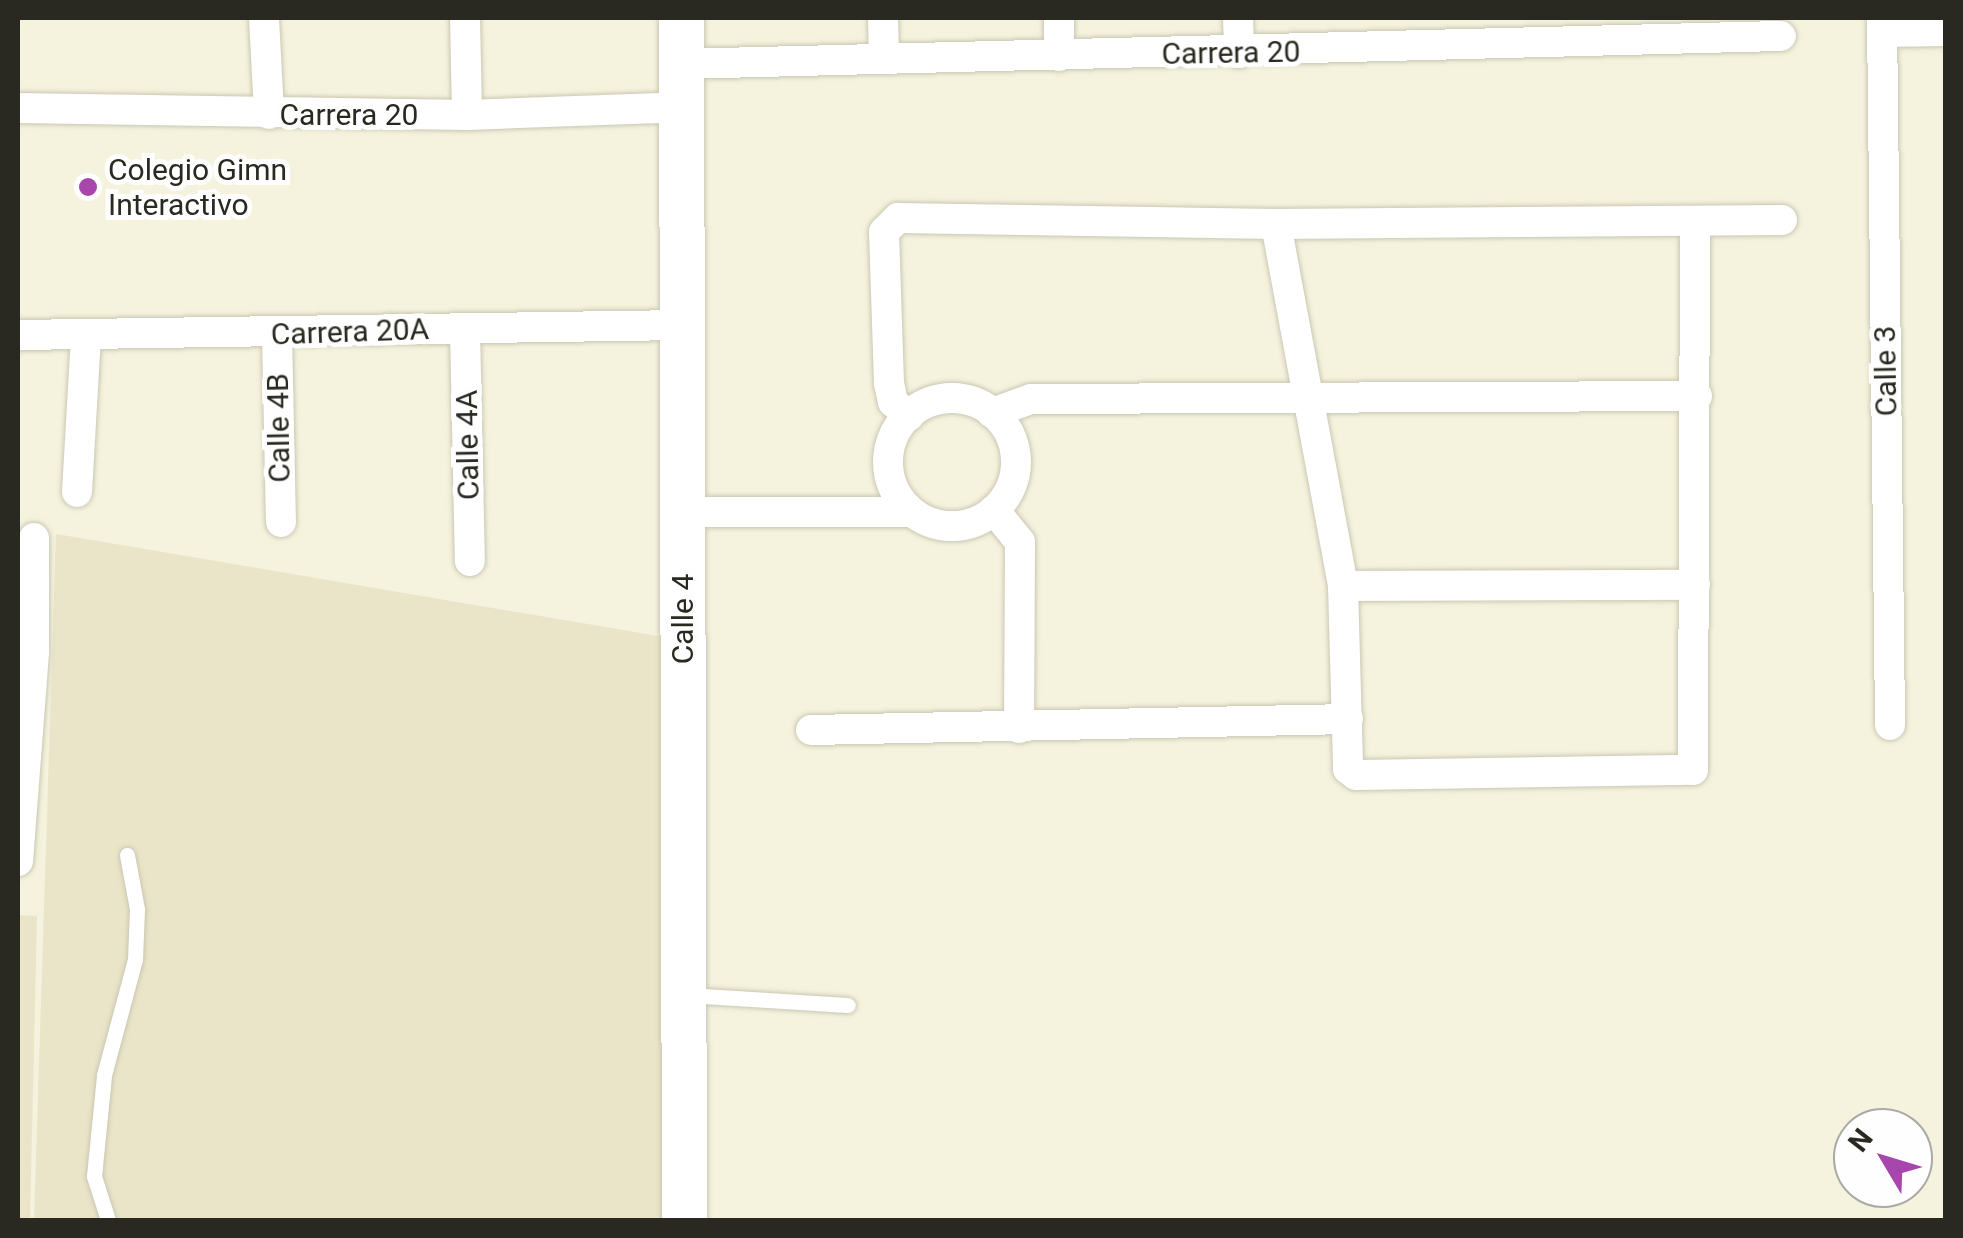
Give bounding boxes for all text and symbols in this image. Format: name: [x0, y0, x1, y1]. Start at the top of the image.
street label: Carrera 20: [1161, 34, 1301, 72]
street label: Carrera 20: [280, 97, 418, 133]
place label: Colegio Gimn Interactivo: [108, 152, 287, 222]
marker: Colegio Gimn Interactivo: [77, 176, 99, 198]
street label: Carrera 20A: [270, 311, 430, 353]
street label: Calle 3: [1867, 325, 1905, 417]
street label: Calle 4B: [260, 373, 298, 483]
street label: Calle 4A: [449, 390, 487, 500]
street label: Calle 4: [665, 574, 701, 664]
north arrow: [1833, 1108, 1933, 1208]
text: N: [1841, 1123, 1880, 1158]

